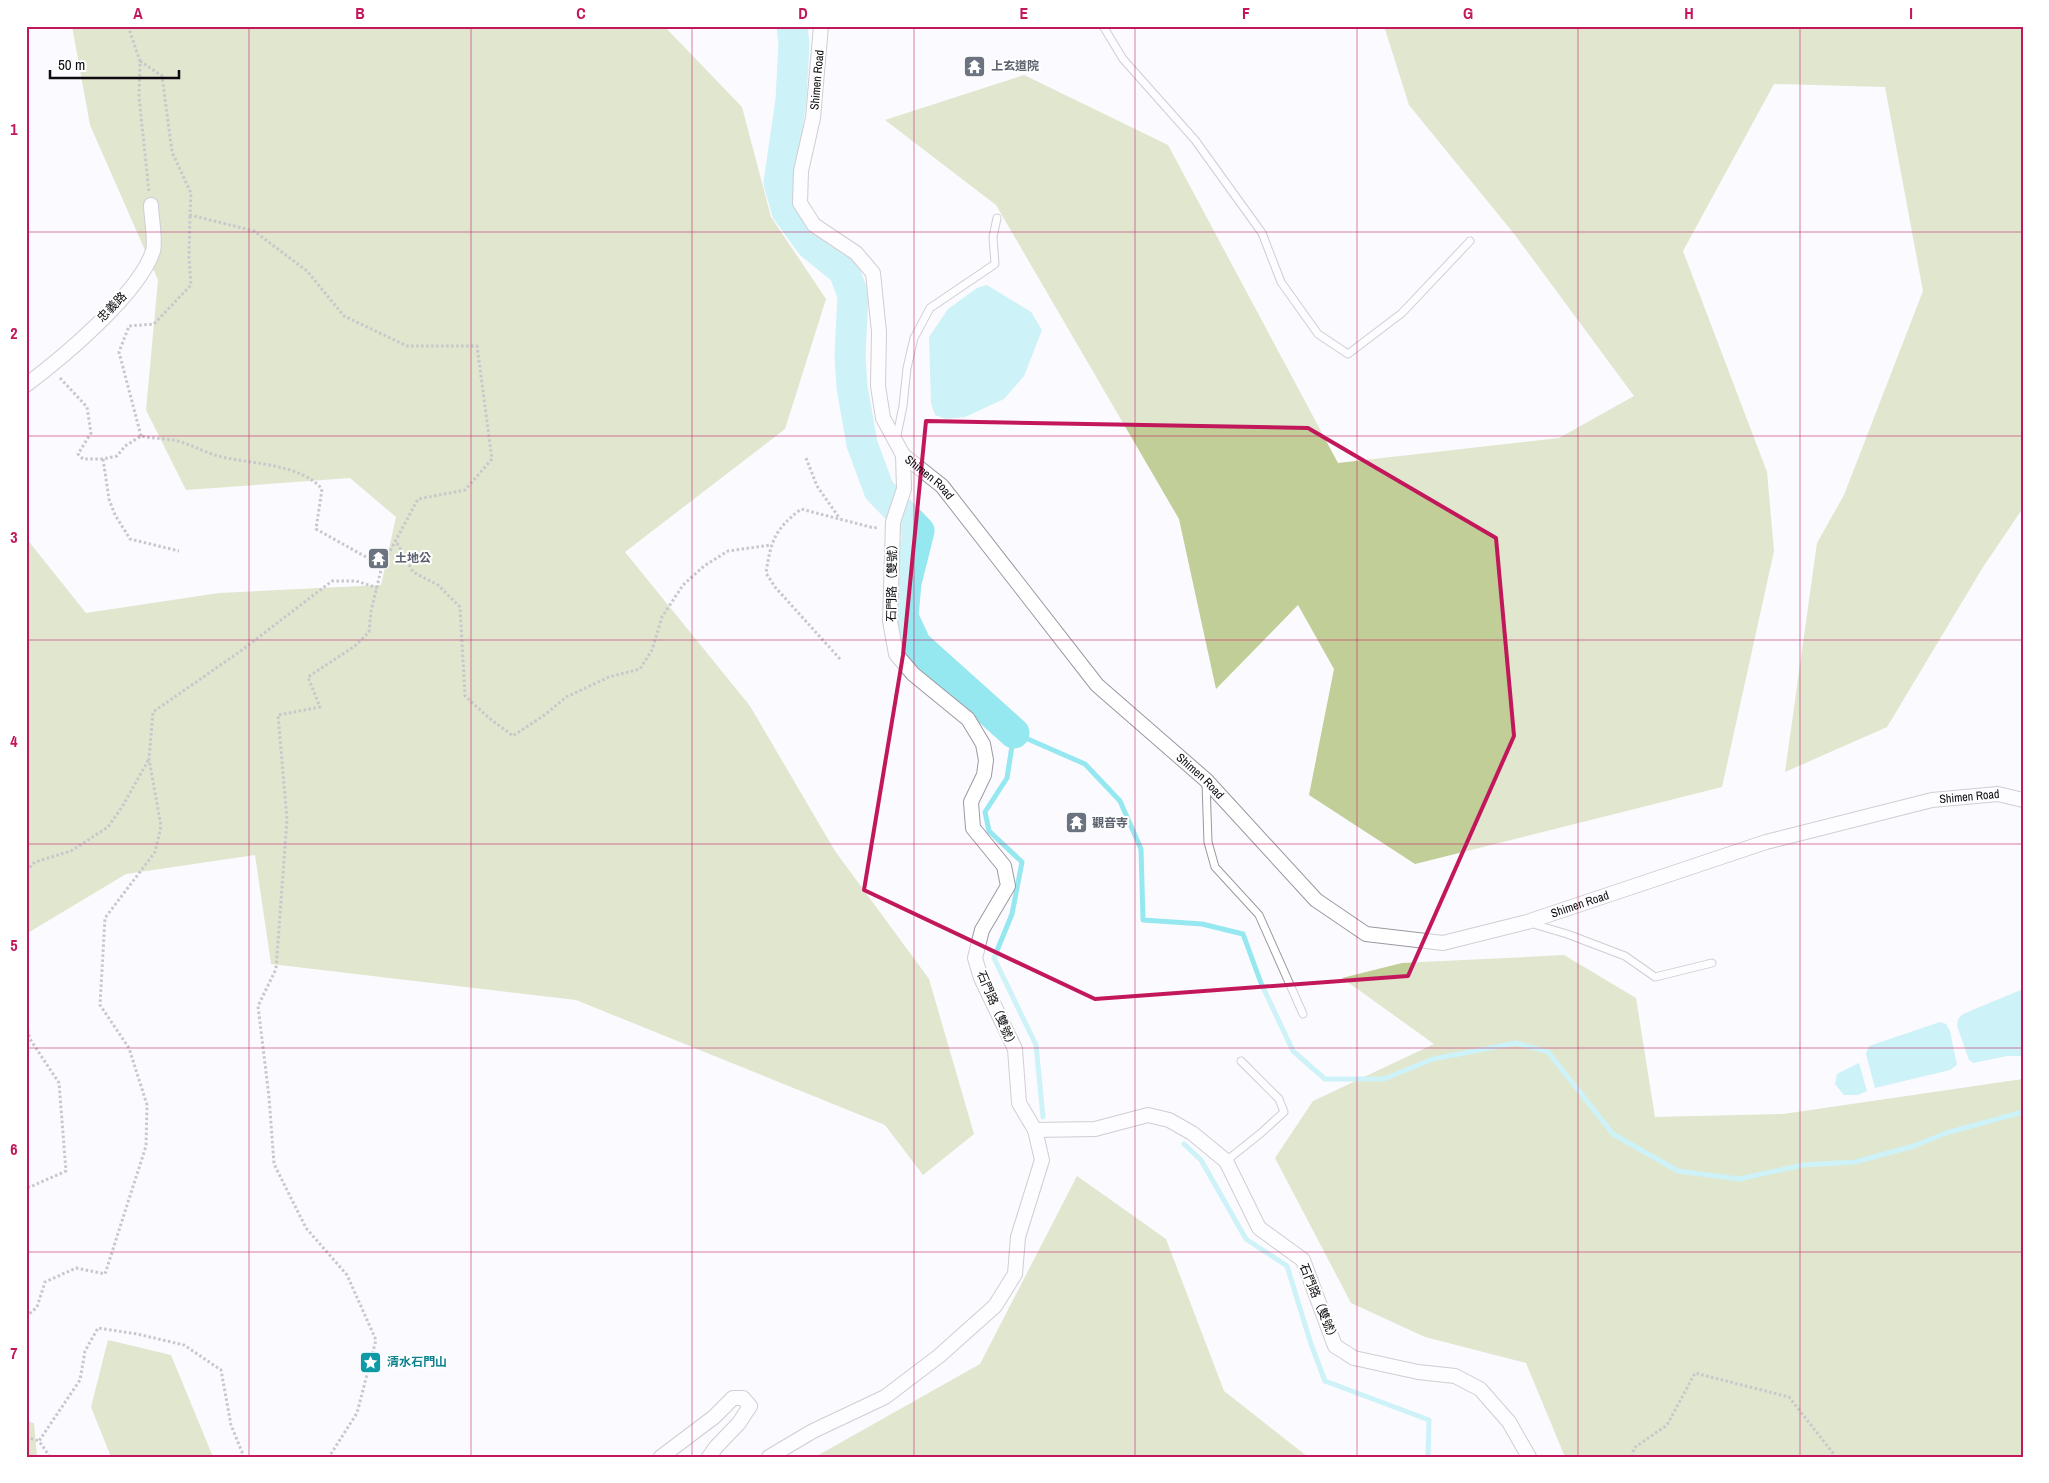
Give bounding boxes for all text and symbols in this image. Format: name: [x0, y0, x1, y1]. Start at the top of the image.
text: A: [133, 2, 143, 24]
text: B: [355, 2, 365, 24]
text: C: [576, 2, 586, 24]
text: D: [798, 2, 808, 24]
text: E: [1020, 2, 1029, 24]
text: F: [1242, 2, 1250, 24]
text: G: [1463, 2, 1473, 24]
text: H: [1684, 2, 1694, 24]
text: I: [1909, 2, 1913, 24]
scale bar: [50, 48, 179, 80]
street label: Shimen Road: [806, 49, 828, 111]
text: 50 m: [58, 54, 85, 75]
temple icon: 上玄道院: [963, 54, 987, 78]
place label: 上玄道院: [991, 58, 1039, 74]
text: 1: [10, 118, 18, 140]
street label: 忠義路: [94, 288, 130, 326]
text: 2: [10, 322, 18, 344]
street label: Shimen Road: [902, 452, 958, 503]
text: 3: [10, 526, 18, 548]
street label: 石門路（雙號）: [883, 538, 901, 622]
temple icon: 土地公: [367, 546, 391, 570]
place label: 土地公: [395, 550, 431, 566]
text: 4: [10, 730, 18, 752]
street label: Shimen Road: [1173, 750, 1228, 803]
street label: Shimen Road: [1939, 786, 2000, 807]
temple icon: 觀音寺: [1064, 811, 1088, 835]
place label: 觀音寺: [1092, 815, 1128, 831]
street label: Shimen Road: [1549, 887, 1611, 921]
text: 5: [10, 934, 18, 956]
street label: 石門路（雙號）: [973, 968, 1021, 1052]
text: 6: [10, 1138, 18, 1160]
street label: 石門路（雙號）: [1296, 1261, 1342, 1345]
text: 7: [10, 1342, 18, 1364]
place icon: 清水石門山: [359, 1350, 383, 1374]
place label: 清水石門山: [387, 1354, 447, 1370]

